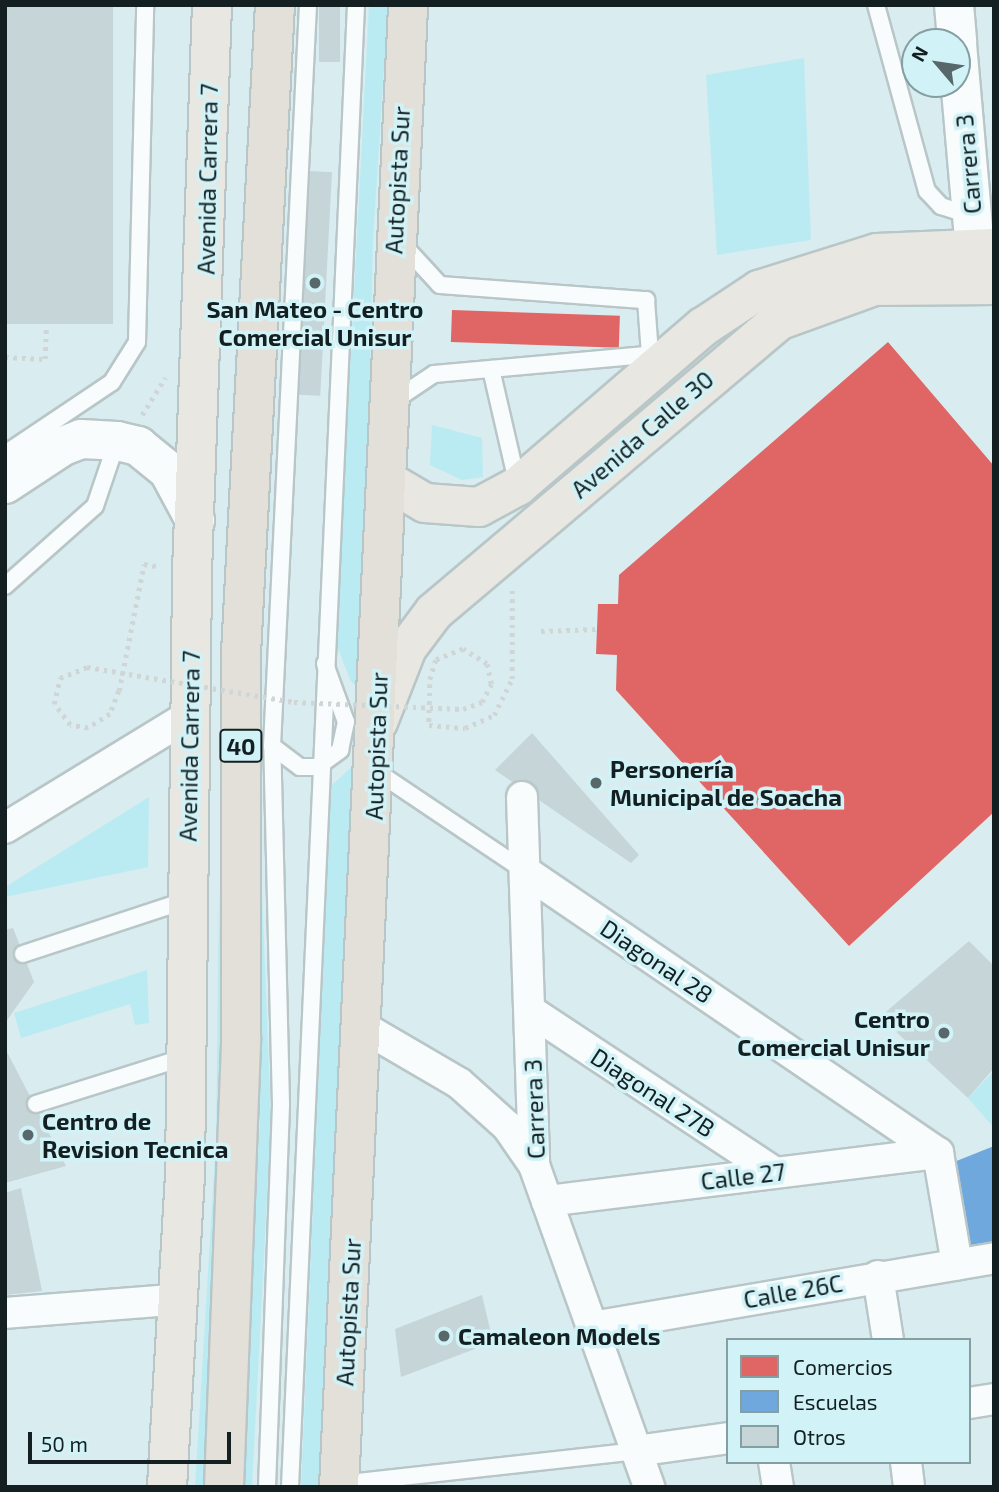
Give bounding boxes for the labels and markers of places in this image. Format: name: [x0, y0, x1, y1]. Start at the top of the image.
marker: San Mateo - Centro Comercial Unisur: [307, 275, 323, 291]
place label: San Mateo - Centro Comercial Unisur: [207, 295, 423, 351]
place label: Personería Municipal de Soacha: [610, 755, 842, 811]
marker: Personería Municipal de Soacha: [588, 775, 604, 791]
place label: Centro Comercial Unisur: [737, 1005, 930, 1061]
marker: Centro Comercial Unisur: [936, 1025, 952, 1041]
place label: Centro de Revision Tecnica: [42, 1107, 229, 1163]
marker: Centro de Revision Tecnica: [20, 1127, 36, 1143]
place label: Camaleon Models: [458, 1322, 660, 1350]
marker: Camaleon Models: [436, 1328, 452, 1344]

